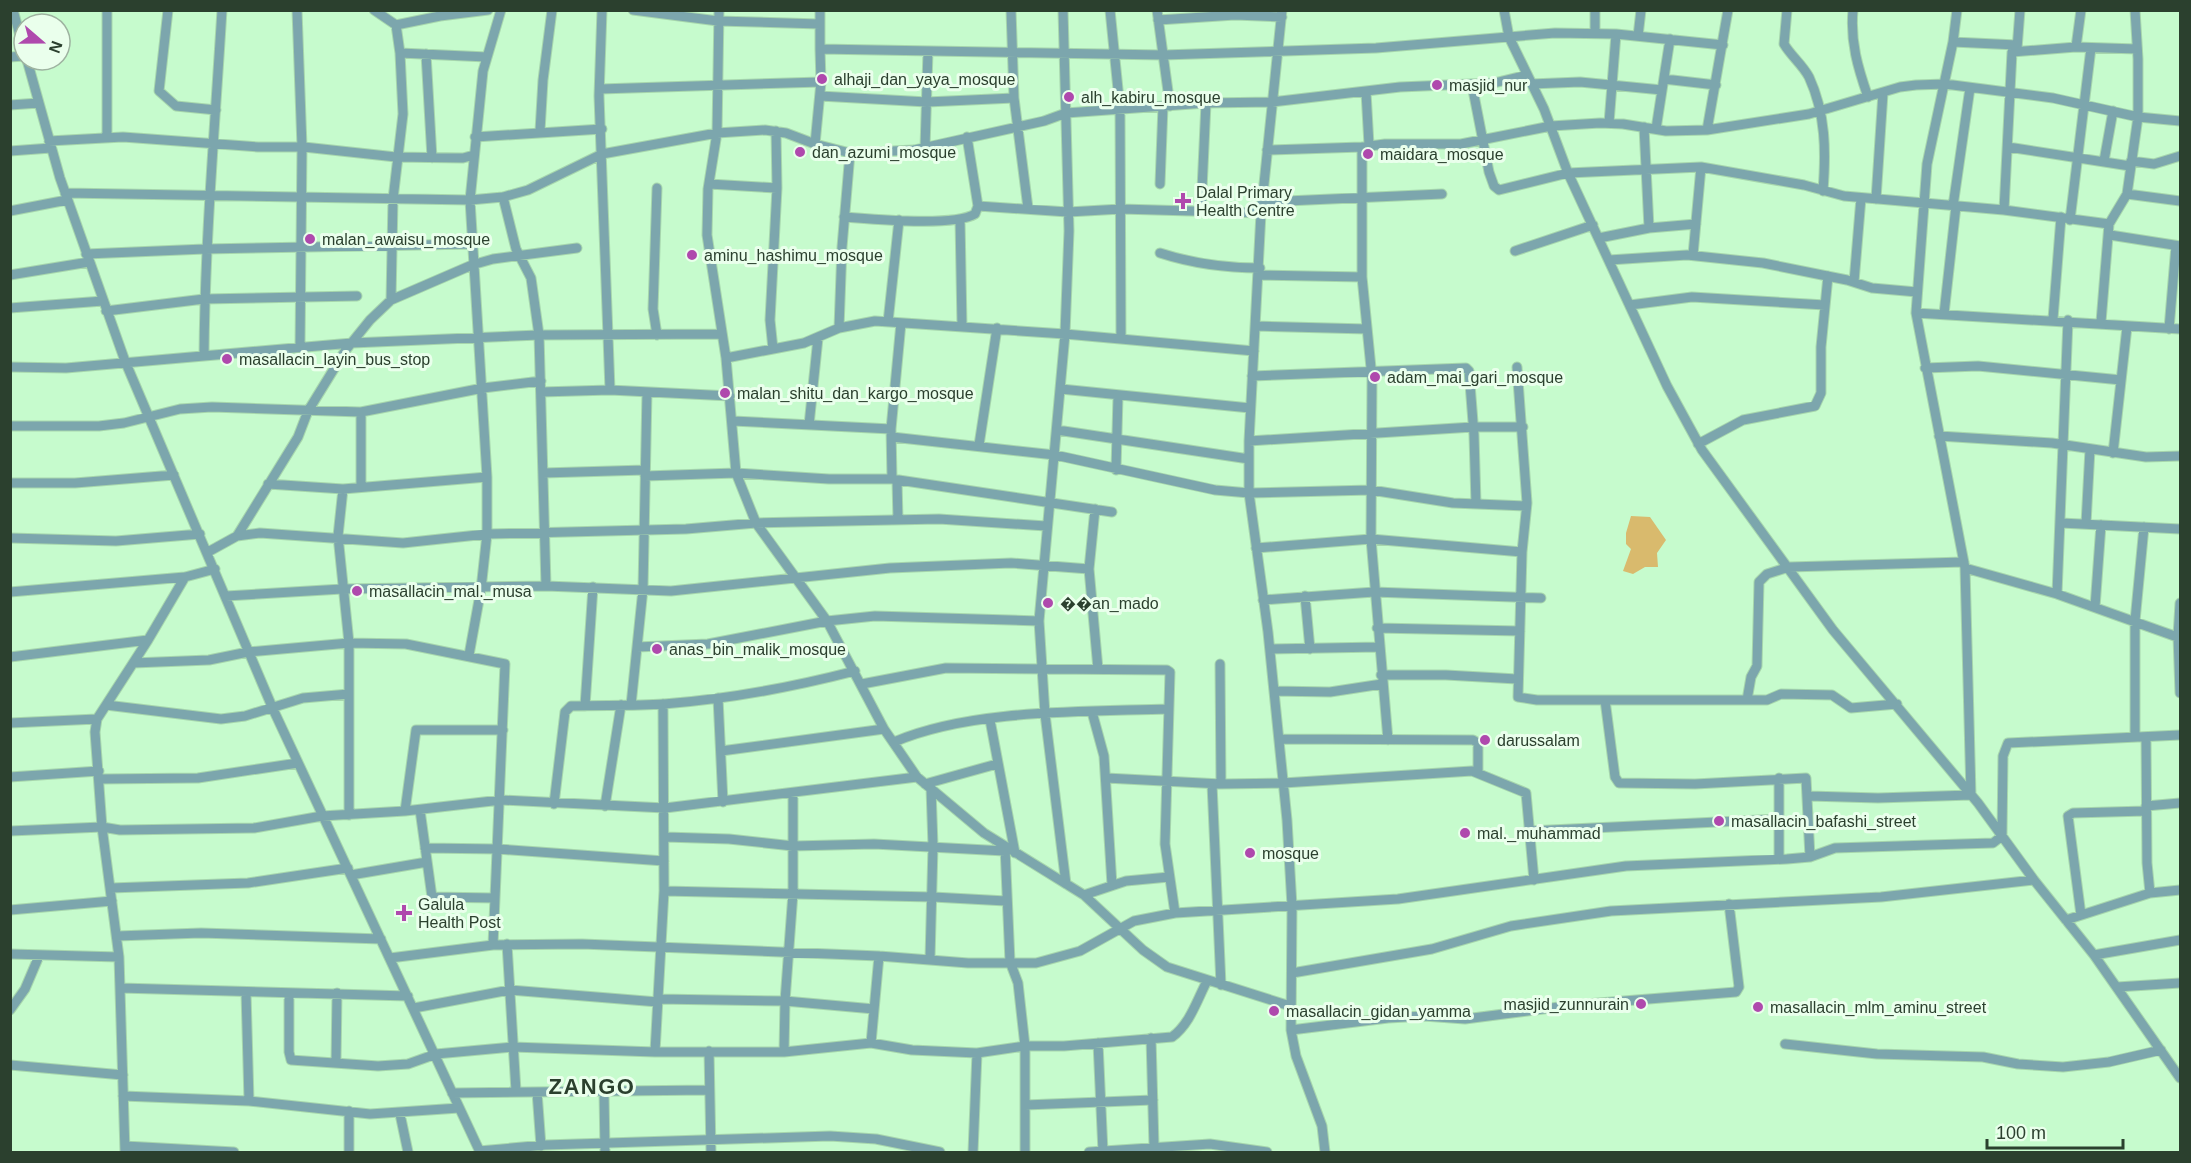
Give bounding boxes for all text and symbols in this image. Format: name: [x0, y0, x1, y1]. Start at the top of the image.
north arrow: [12, 12, 72, 72]
text: N: [46, 39, 66, 55]
place label: alhaji_dan_yaya_mosque: [834, 71, 1016, 89]
marker: alhaji_dan_yaya_mosque: [815, 72, 829, 86]
place label: masjid_nur: [1449, 77, 1528, 95]
marker: masjid_nur: [1430, 78, 1444, 92]
place label: alh_kabiru_mosque: [1081, 89, 1221, 107]
marker: alh_kabiru_mosque: [1062, 90, 1076, 104]
place label: dan_azumi_mosque: [812, 144, 956, 162]
marker: dan_azumi_mosque: [793, 145, 807, 159]
place label: maidara_mosque: [1380, 146, 1504, 164]
marker: maidara_mosque: [1361, 147, 1375, 161]
place label: Dalal Primary Health Centre: [1196, 184, 1295, 219]
marker: Dalal Primary Health Centre: [1174, 192, 1192, 210]
place label: malan_awaisu_mosque: [322, 231, 490, 249]
marker: malan_awaisu_mosque: [303, 232, 317, 246]
place label: aminu_hashimu_mosque: [704, 247, 883, 265]
marker: aminu_hashimu_mosque: [685, 248, 699, 262]
place label: masallacin_layin_bus_stop: [239, 351, 430, 369]
marker: masallacin_layin_bus_stop: [220, 352, 234, 366]
place label: adam_mai_gari_mosque: [1387, 369, 1563, 387]
marker: adam_mai_gari_mosque: [1368, 370, 1382, 384]
place label: malan_shitu_dan_kargo_mosque: [737, 385, 974, 403]
marker: malan_shitu_dan_kargo_mosque: [718, 386, 732, 400]
place label: masallacin_mal._musa: [369, 583, 532, 601]
marker: masallacin_mal._musa: [350, 584, 364, 598]
place label: ��an_mado: [1060, 595, 1159, 613]
marker: ��an_mado: [1041, 596, 1055, 610]
place label: anas_bin_malik_mosque: [669, 641, 846, 659]
marker: anas_bin_malik_mosque: [650, 642, 664, 656]
place label: darussalam: [1497, 732, 1580, 749]
marker: darussalam: [1478, 733, 1492, 747]
place label: masallacin_bafashi_street: [1731, 813, 1917, 831]
marker: masallacin_bafashi_street: [1712, 814, 1726, 828]
place label: mal._muhammad: [1477, 825, 1601, 843]
marker: mal._muhammad: [1458, 826, 1472, 840]
place label: mosque: [1262, 845, 1319, 862]
marker: mosque: [1243, 846, 1257, 860]
place label: Galula Health Post: [418, 896, 501, 931]
marker: Galula Health Post: [395, 904, 413, 922]
place label: masjid_zunnurain: [1504, 996, 1629, 1014]
marker: masjid_zunnurain: [1634, 997, 1648, 1011]
place label: masallacin_mlm_aminu_street: [1770, 999, 1987, 1017]
marker: masallacin_mlm_aminu_street: [1751, 1000, 1765, 1014]
place label: masallacin_gidan_yamma: [1286, 1003, 1471, 1021]
marker: masallacin_gidan_yamma: [1267, 1004, 1281, 1018]
district label: ZANGO: [549, 1074, 635, 1099]
scale bar: [1987, 1112, 2124, 1150]
text: 100 m: [1996, 1123, 2046, 1143]

